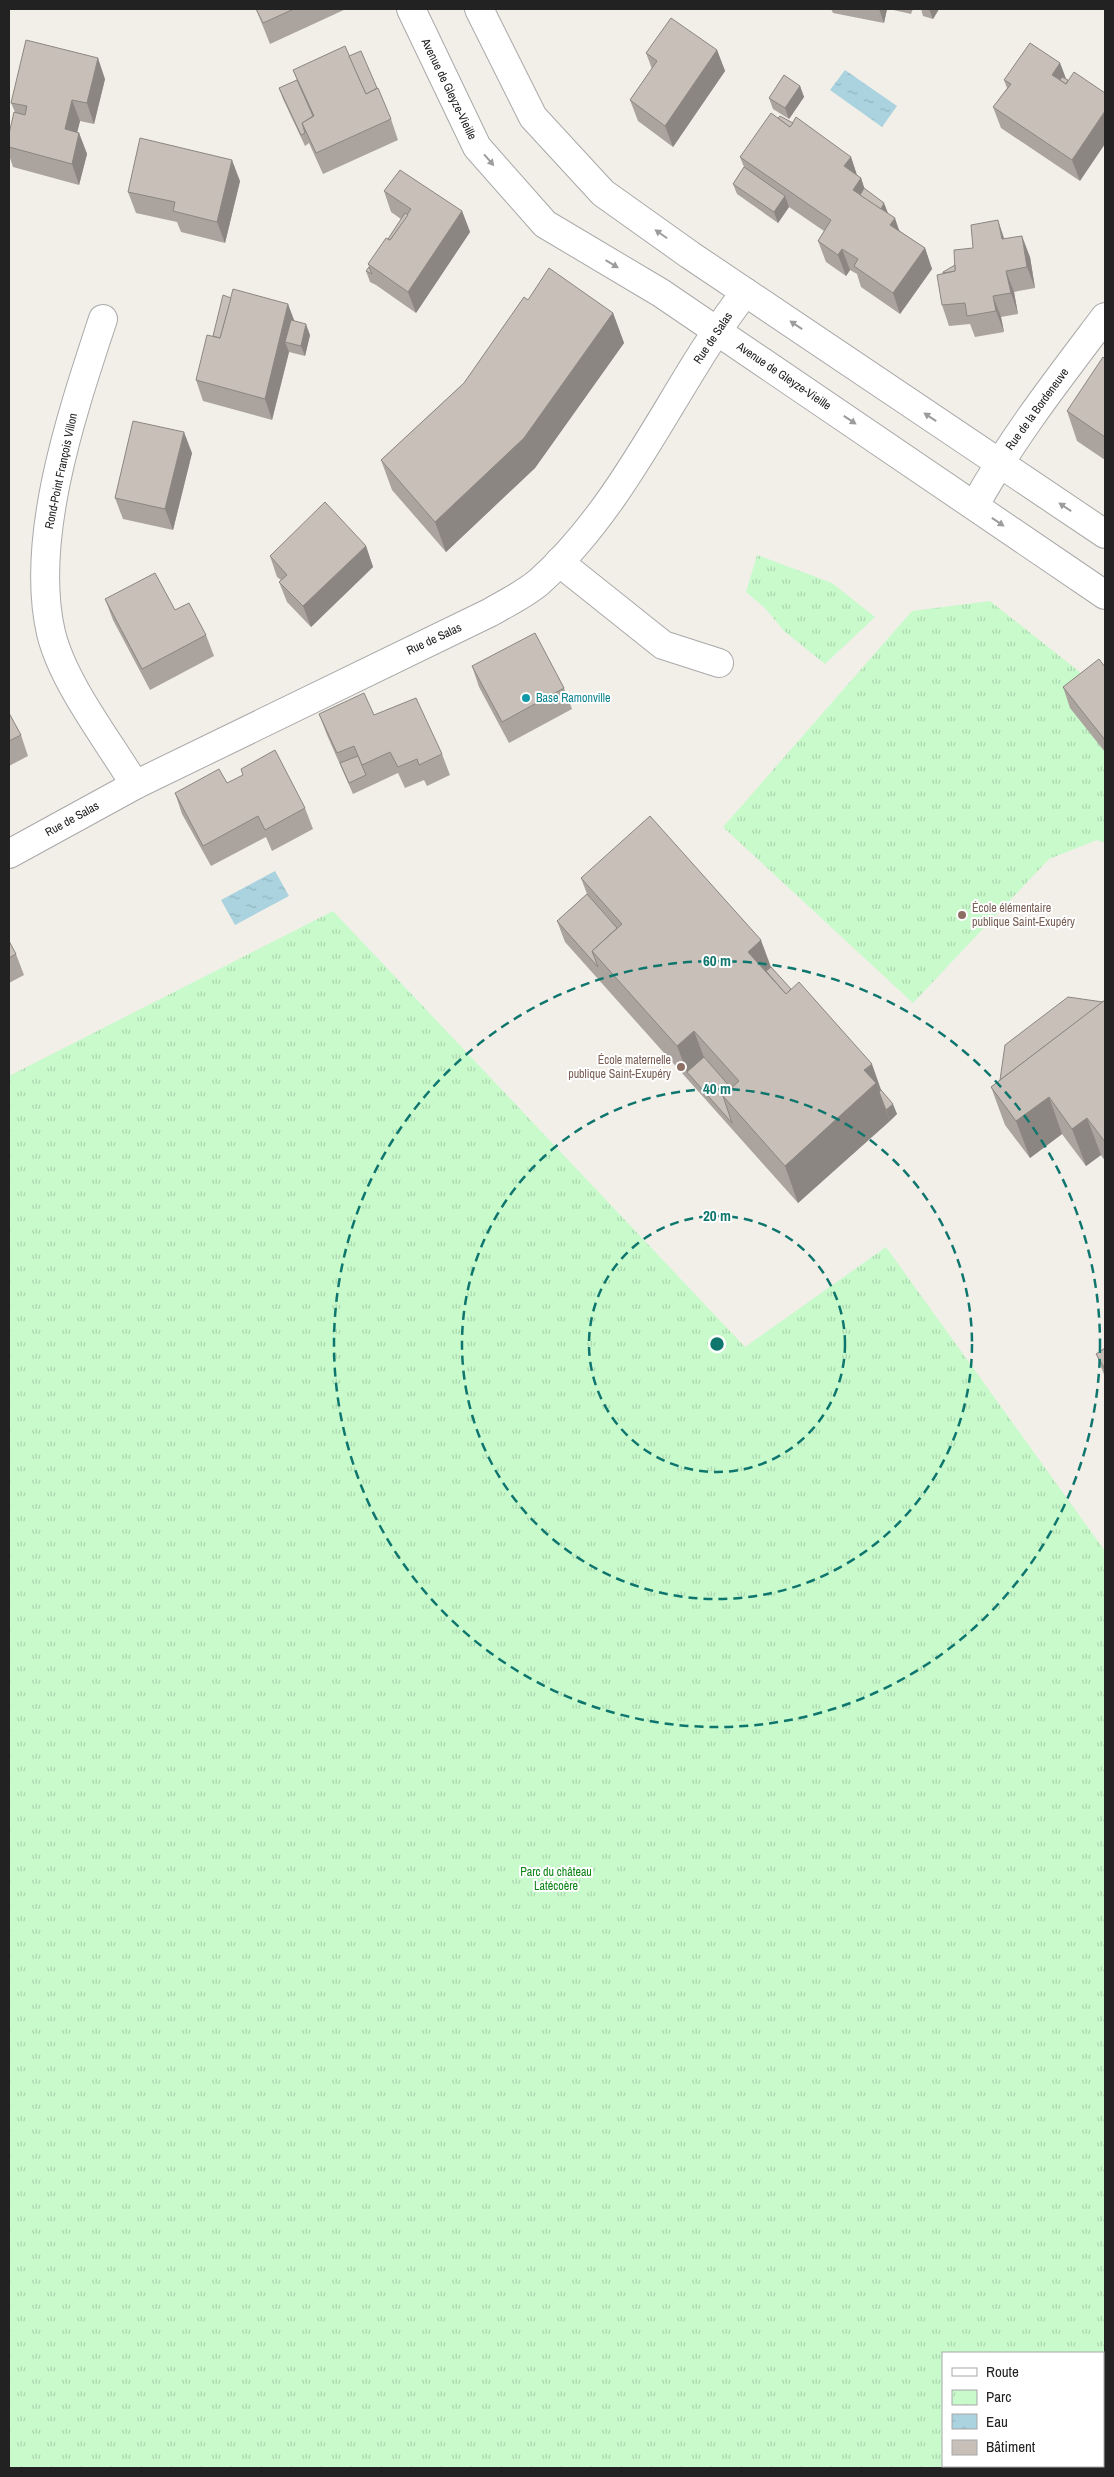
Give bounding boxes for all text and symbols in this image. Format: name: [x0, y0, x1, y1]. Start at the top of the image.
street label: Avenue de Gleyze-Vieille: [417, 35, 480, 142]
one-way arrow: [483, 154, 494, 167]
one-way arrow: [654, 229, 668, 239]
one-way arrow: [605, 259, 618, 268]
street label: Rue de Salas: [690, 309, 736, 367]
one-way arrow: [789, 320, 802, 330]
street label: Avenue de Gleyze-Vieille: [733, 338, 834, 414]
street label: Rue de la Bordeneuve: [1002, 365, 1072, 453]
street label: Rond-Point François Villon: [41, 412, 81, 530]
one-way arrow: [923, 412, 937, 422]
one-way arrow: [843, 415, 856, 425]
one-way arrow: [1058, 502, 1072, 512]
one-way arrow: [992, 517, 1005, 526]
street label: Rue de Salas: [404, 619, 464, 659]
place label: Base Ramonville: [536, 690, 610, 706]
marker: Base Ramonville: [520, 692, 532, 704]
street label: Rue de Salas: [42, 798, 102, 840]
place label: École élémentaire publique Saint-Exupéry: [972, 900, 1075, 930]
marker: École élémentaire publique Saint-Exupéry: [956, 909, 968, 921]
text: 60 m: [703, 950, 731, 971]
place label: École maternelle publique Saint-Exupéry: [568, 1052, 671, 1082]
marker: École maternelle publique Saint-Exupéry: [675, 1061, 687, 1073]
text: 40 m: [703, 1078, 731, 1099]
text: 20 m: [703, 1205, 731, 1226]
centre of rings: [708, 1335, 726, 1353]
park label: Parc du château Latécoère: [520, 1864, 592, 1894]
legend: [942, 2352, 1104, 2467]
text: Route: [986, 2361, 1019, 2382]
text: Parc: [986, 2386, 1011, 2407]
text: Eau: [986, 2411, 1008, 2432]
text: Bâtiment: [986, 2436, 1036, 2457]

